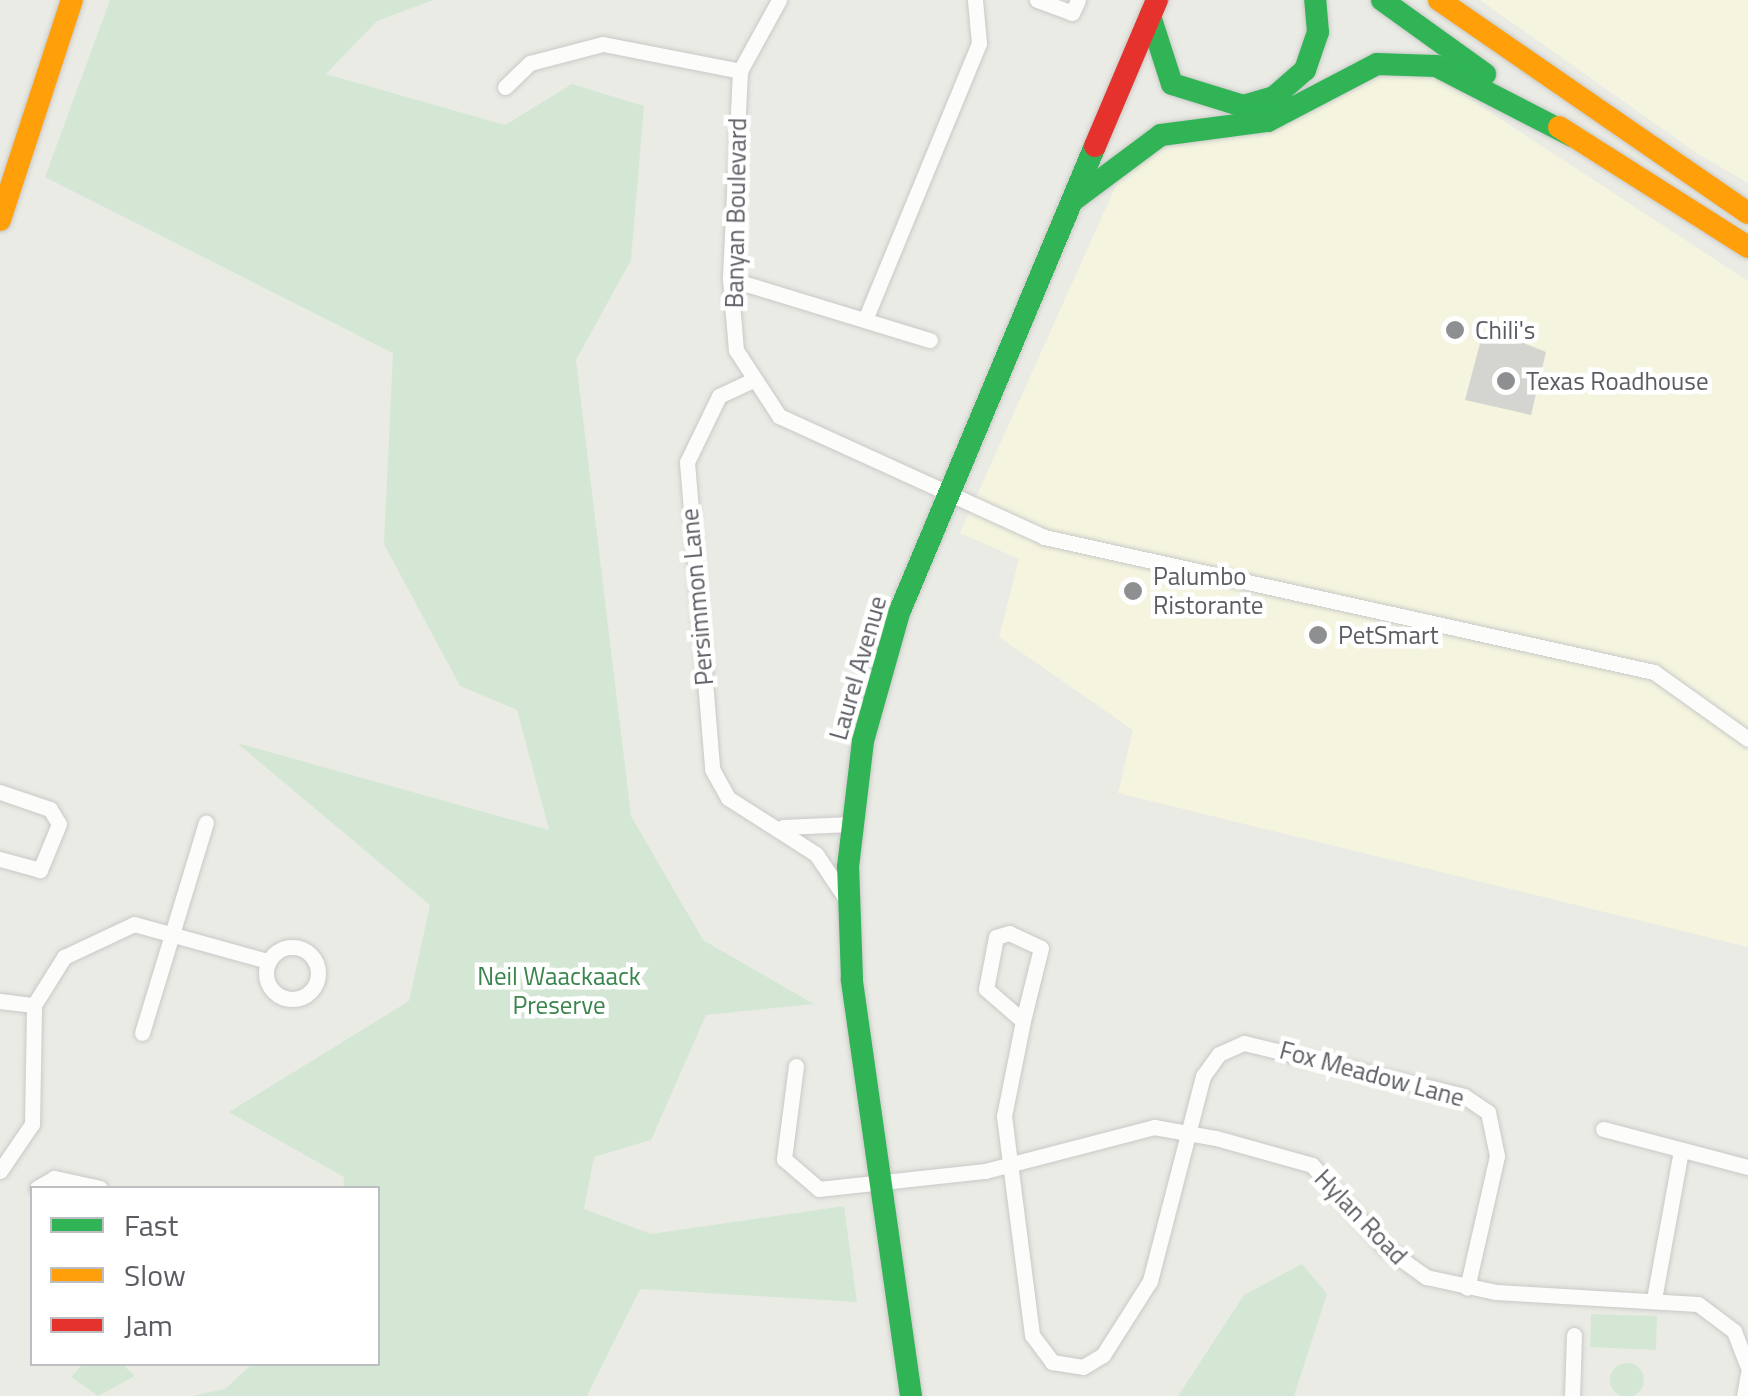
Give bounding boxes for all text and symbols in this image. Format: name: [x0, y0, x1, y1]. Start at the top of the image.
street label: Banyan Boulevard: [719, 118, 753, 308]
place label: Chili's: [1475, 315, 1535, 345]
marker: Chili's: [1444, 319, 1466, 341]
place label: Texas Roadhouse: [1526, 366, 1709, 396]
marker: Texas Roadhouse: [1495, 370, 1517, 392]
street label: Persimmon Lane: [674, 507, 720, 687]
place label: Palumbo Ristorante: [1153, 562, 1263, 621]
marker: Palumbo Ristorante: [1122, 580, 1144, 602]
street label: Laurel Avenue: [823, 593, 893, 743]
place label: PetSmart: [1338, 620, 1438, 650]
marker: PetSmart: [1307, 624, 1329, 646]
park label: Neil Waackaack Preserve: [477, 962, 641, 1021]
street label: Fox Meadow Lane: [1276, 1035, 1468, 1113]
street label: Hylan Road: [1308, 1163, 1414, 1271]
legend: [30, 1186, 380, 1366]
text: Fast: [124, 1202, 178, 1248]
text: Slow: [124, 1252, 186, 1298]
text: Jam: [124, 1302, 173, 1348]

